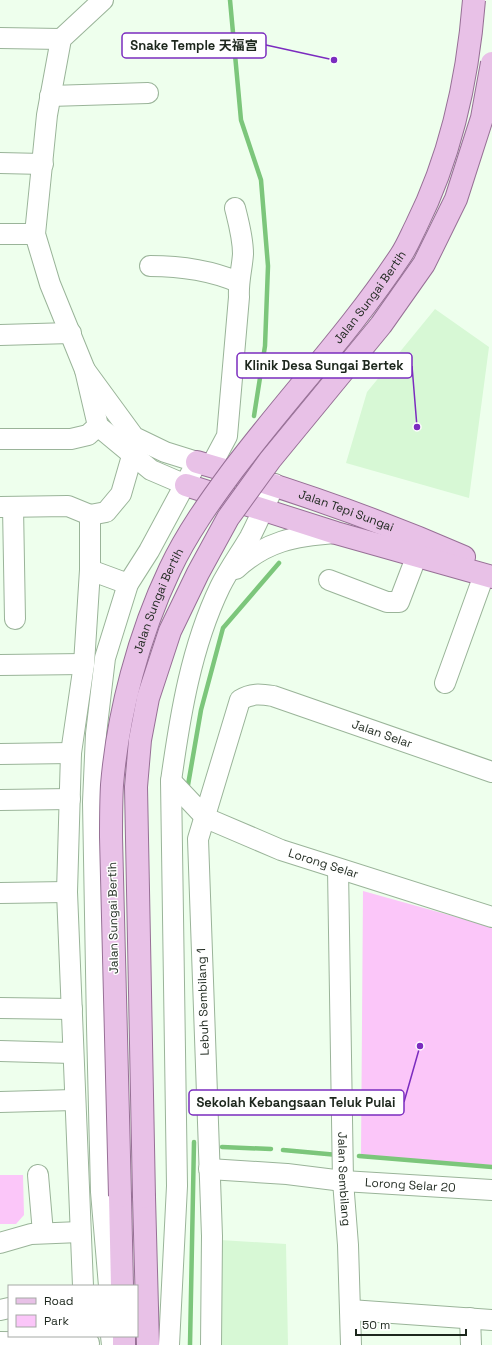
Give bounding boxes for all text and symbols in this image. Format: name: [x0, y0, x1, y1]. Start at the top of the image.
callout: Snake Temple 天福宫: [122, 33, 266, 58]
text: Snake Temple 天福宫: [130, 37, 258, 54]
street label: Jalan Sungai Bertih: [330, 247, 410, 347]
callout: Klinik Desa Sungai Bertek: [237, 353, 412, 378]
text: Klinik Desa Sungai Bertek: [244, 357, 404, 374]
street label: Jalan Tepi Sungai: [297, 486, 396, 535]
street label: Jalan Sungai Bertih: [130, 545, 187, 655]
street label: Jalan Selar: [350, 716, 415, 752]
street label: Lorong Selar: [286, 845, 361, 882]
street label: Jalan Sungai Bertih: [104, 862, 122, 974]
street label: Lebuh Sembilang 1: [193, 948, 213, 1056]
callout: Sekolah Kebangsaan Teluk Pulai: [189, 1090, 404, 1115]
text: Sekolah Kebangsaan Teluk Pulai: [196, 1094, 396, 1111]
street label: Jalan Sembilang: [334, 1132, 354, 1227]
street label: Lorong Selar 20: [365, 1174, 456, 1196]
legend: [8, 1285, 138, 1337]
text: Road: [44, 1293, 73, 1309]
scale bar: [356, 1311, 466, 1337]
text: Park: [44, 1313, 69, 1329]
text: 50 m: [362, 1317, 390, 1333]

